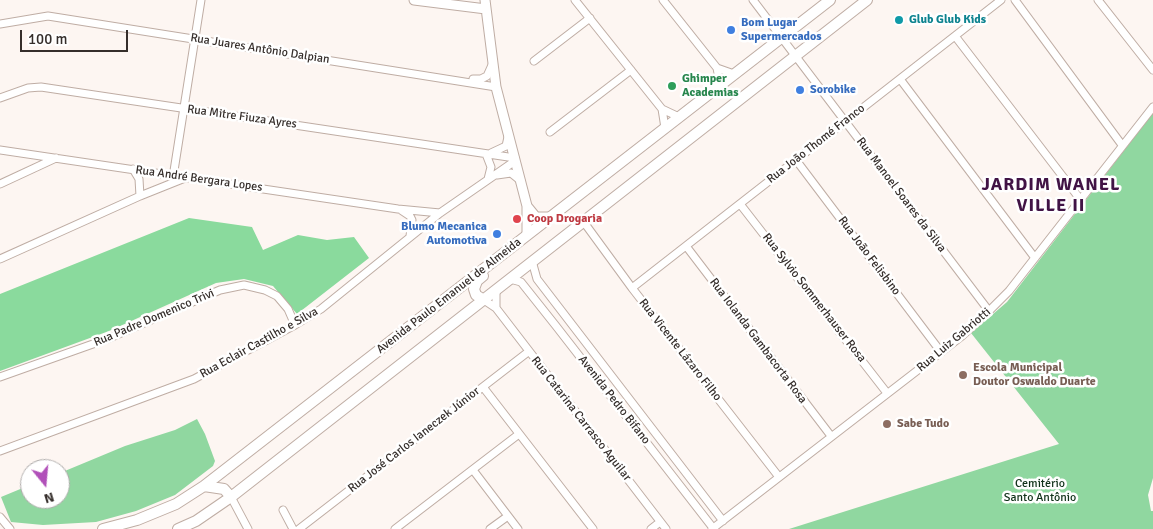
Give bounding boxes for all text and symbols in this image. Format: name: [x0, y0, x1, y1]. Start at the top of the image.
place label: Glub Glub Kids: [909, 13, 986, 27]
marker: Glub Glub Kids: [893, 14, 905, 26]
place label: Bom Lugar Supermercados: [741, 16, 822, 44]
scale bar: [22, 20, 130, 52]
marker: Bom Lugar Supermercados: [725, 24, 737, 36]
text: 100 m: [28, 30, 68, 48]
street label: Rua Juares Antônio Dalpian: [189, 31, 331, 67]
place label: Ghimper Academias: [682, 72, 738, 100]
marker: Ghimper Academias: [666, 80, 678, 92]
place label: Sorobike: [810, 83, 856, 97]
marker: Sorobike: [794, 84, 806, 96]
street label: Rua João Thomé Franco: [764, 101, 868, 187]
street label: Rua Mitre Fiuza Ayres: [186, 102, 298, 132]
street label: Rua Manoel Soares da Silva: [853, 135, 949, 255]
street label: Rua André Bergara Lopes: [135, 163, 263, 195]
district label: JARDIM WANEL VILLE II: [980, 174, 1122, 216]
place label: Coop Drogaria: [527, 212, 602, 226]
marker: Coop Drogaria: [511, 213, 523, 225]
street label: Rua João Felisbino: [835, 214, 903, 298]
place label: Blumo Mecanica Automotiva: [401, 220, 487, 248]
marker: Blumo Mecanica Automotiva: [491, 228, 503, 240]
street label: Rua Sylvio Sommerhauser Rosa: [759, 231, 869, 365]
street label: Avenida Paulo Emanuel de Almeida: [374, 235, 524, 357]
street label: Rua Iolanda Gambacorta Rosa: [706, 276, 810, 406]
street label: Rua Padre Domenico Trivi: [92, 286, 216, 350]
street label: Rua Vicente Lázaro Filho: [636, 296, 724, 404]
street label: Rua Eclair Castilho e Silva: [197, 304, 321, 382]
street label: Rua Luiz Gabriotti: [914, 305, 994, 375]
street label: Avenida Pedro Bifano: [575, 353, 653, 447]
street label: Rua Catarina Carrasco Aguilar: [528, 354, 634, 484]
place label: Escola Municipal Doutor Oswaldo Duarte: [973, 361, 1096, 389]
marker: Escola Municipal Doutor Oswaldo Duarte: [957, 369, 969, 381]
street label: Rua José Carlos Ianeczek Júnior: [345, 384, 483, 496]
place label: Sabe Tudo: [897, 417, 949, 431]
marker: Sabe Tudo: [881, 418, 893, 430]
north arrow: [20, 459, 70, 509]
park label: Cemitério Santo Antônio: [1004, 477, 1076, 505]
text: N: [42, 488, 56, 507]

